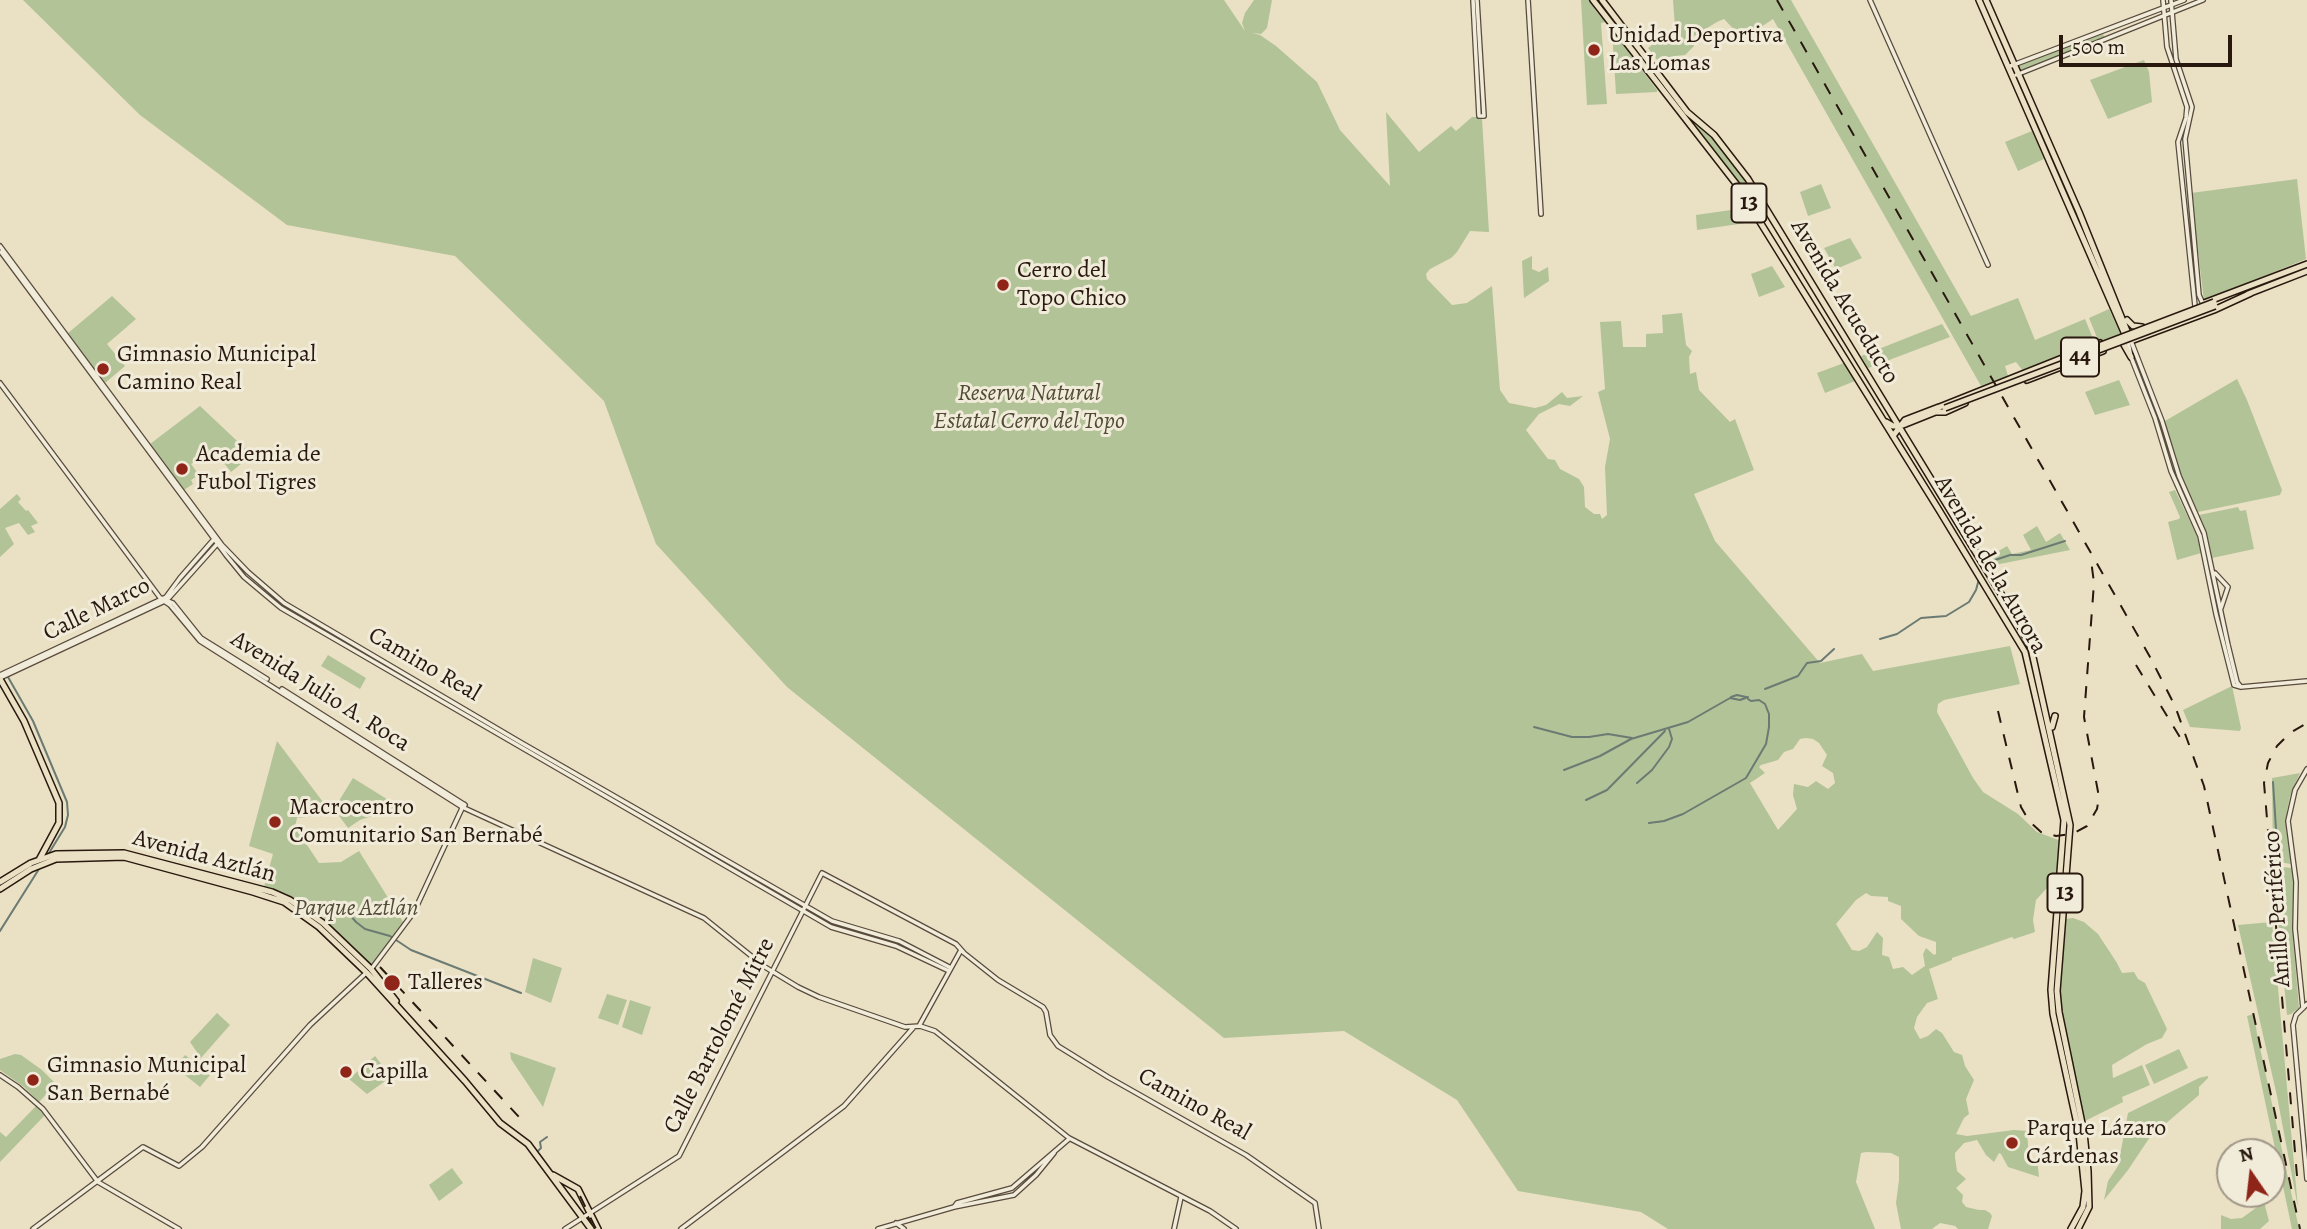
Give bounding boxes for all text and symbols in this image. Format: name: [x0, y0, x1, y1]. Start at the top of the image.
scale bar: [2062, 21, 2235, 65]
place label: Unidad Deportiva Las Lomas: [1608, 22, 1783, 78]
text: 500 m: [2072, 33, 2125, 61]
marker: Unidad Deportiva Las Lomas: [1586, 42, 1602, 58]
road number: 13: [1732, 184, 1766, 222]
street label: Avenida Acueducto: [1784, 215, 1904, 389]
place label: Cerro del Topo Chico: [1017, 257, 1126, 313]
marker: Cerro del Topo Chico: [995, 277, 1011, 293]
road number: 44: [2061, 338, 2099, 376]
place label: Gimnasio Municipal Camino Real: [117, 341, 316, 397]
marker: Gimnasio Municipal Camino Real: [95, 361, 111, 377]
park label: Reserva Natural Estatal Cerro del Topo: [933, 380, 1125, 436]
place label: Academia de Fubol Tigres: [196, 441, 321, 497]
marker: Academia de Fubol Tigres: [174, 461, 190, 477]
street label: Avenida de la Aurora: [1927, 471, 2053, 659]
street label: Calle Marco: [39, 572, 155, 648]
street label: Camino Real: [363, 621, 485, 709]
street label: Avenida Julio A. Roca: [225, 625, 415, 759]
place label: Macrocentro Comunitario San Bernabé: [289, 794, 543, 850]
marker: Macrocentro Comunitario San Bernabé: [267, 814, 283, 830]
street label: Avenida Aztlán: [130, 824, 278, 890]
street label: Anillo Periférico: [2258, 830, 2298, 988]
road number: 13: [2048, 874, 2082, 912]
park label: Parque Aztlán: [294, 895, 418, 923]
street label: Calle Bartolomé Mitre: [658, 933, 782, 1139]
place label: Talleres: [408, 969, 483, 997]
marker: Talleres: [382, 973, 402, 993]
place label: Gimnasio Municipal San Bernabé: [47, 1052, 246, 1108]
place label: Capilla: [360, 1058, 429, 1086]
street label: Camino Real: [1133, 1062, 1255, 1148]
marker: Capilla: [338, 1064, 354, 1080]
marker: Gimnasio Municipal San Bernabé: [25, 1072, 41, 1088]
place label: Parque Lázaro Cárdenas: [2026, 1115, 2166, 1171]
marker: Parque Lázaro Cárdenas: [2004, 1135, 2020, 1151]
north arrow: [2216, 1138, 2286, 1208]
text: N: [2237, 1140, 2256, 1169]

